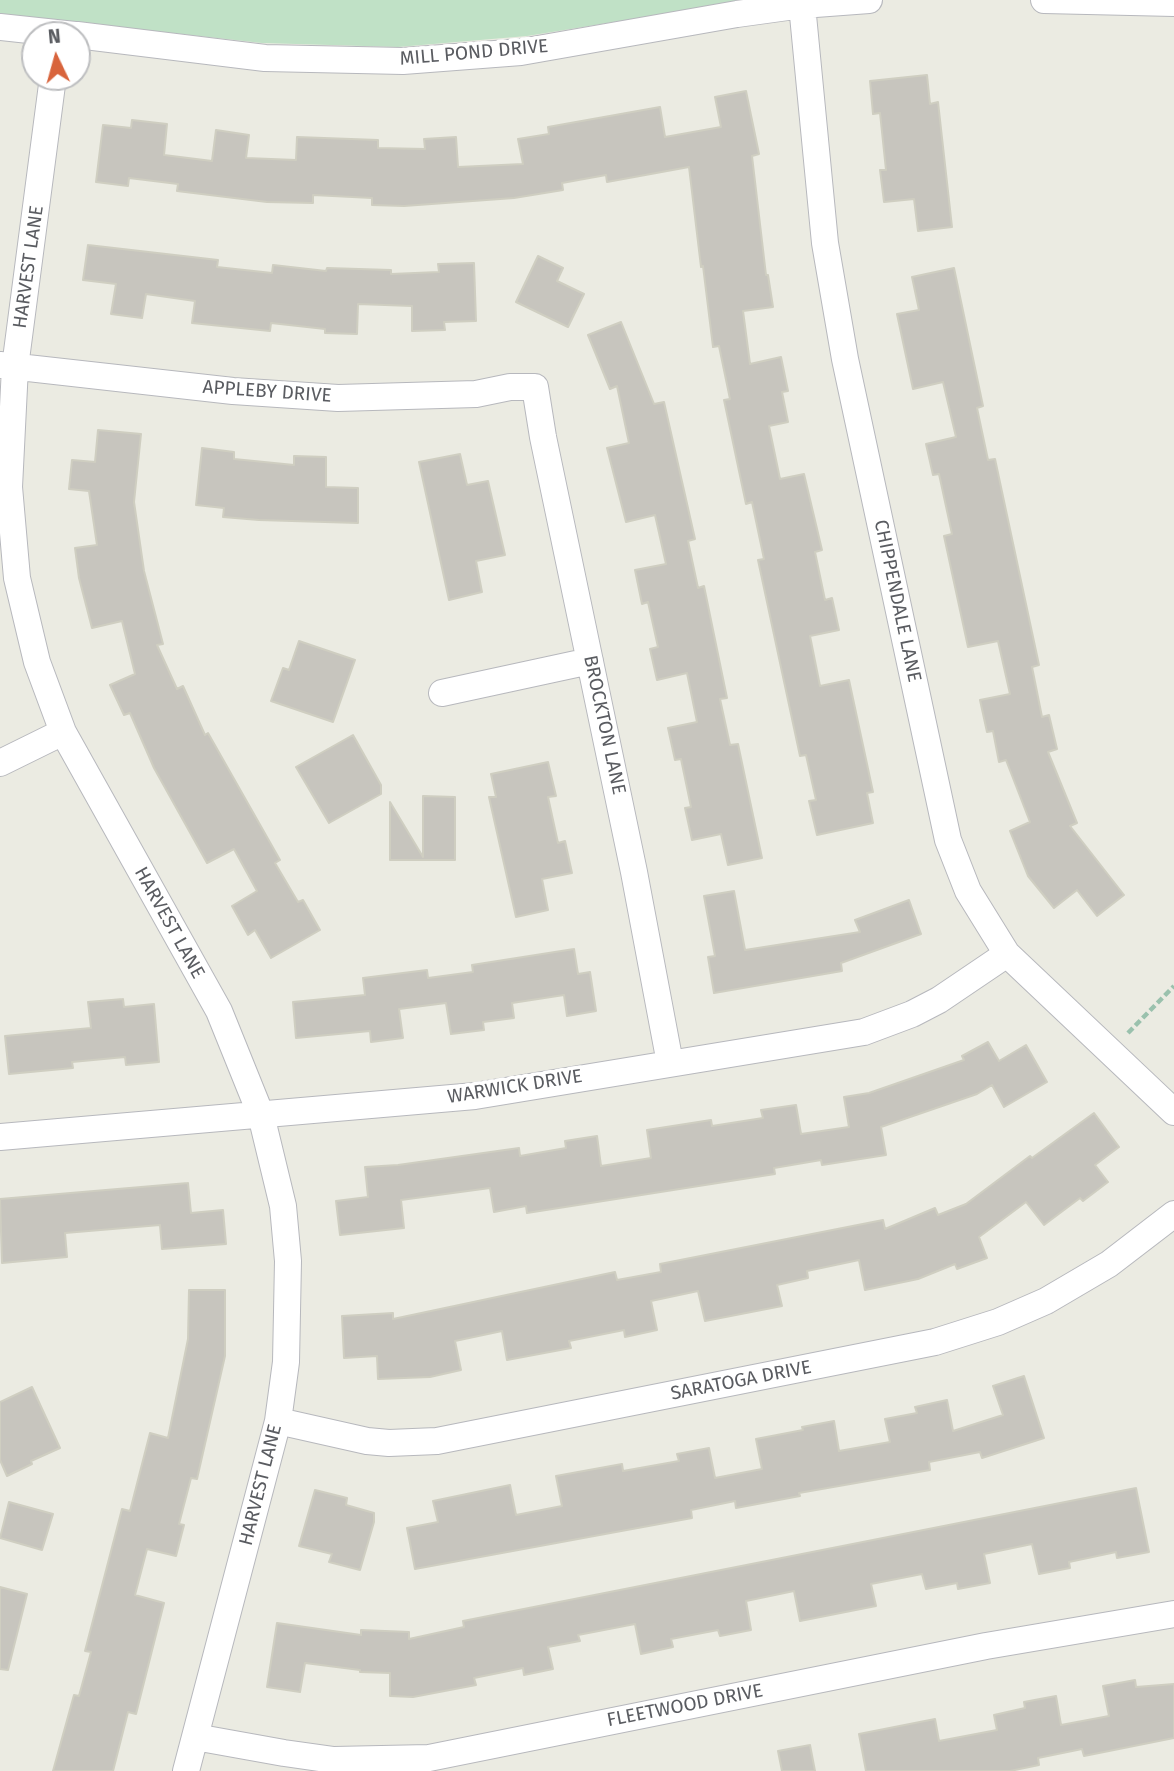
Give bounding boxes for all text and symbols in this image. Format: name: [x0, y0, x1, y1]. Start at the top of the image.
north arrow: [21, 21, 91, 91]
text: N: [47, 25, 62, 49]
street label: MILL POND DRIVE: [399, 35, 549, 71]
street label: HARVEST LANE: [9, 204, 49, 330]
street label: APPLEBY DRIVE: [202, 376, 332, 408]
street label: CHIPPENDALE LANE: [869, 518, 925, 684]
street label: BROCKTON LANE: [578, 653, 630, 797]
street label: HARVEST LANE: [129, 863, 209, 983]
street label: WARWICK DRIVE: [446, 1065, 584, 1109]
street label: SARATOGA DRIVE: [669, 1356, 813, 1406]
street label: HARVEST LANE: [235, 1422, 287, 1548]
street label: FLEETWOOD DRIVE: [605, 1680, 765, 1732]

